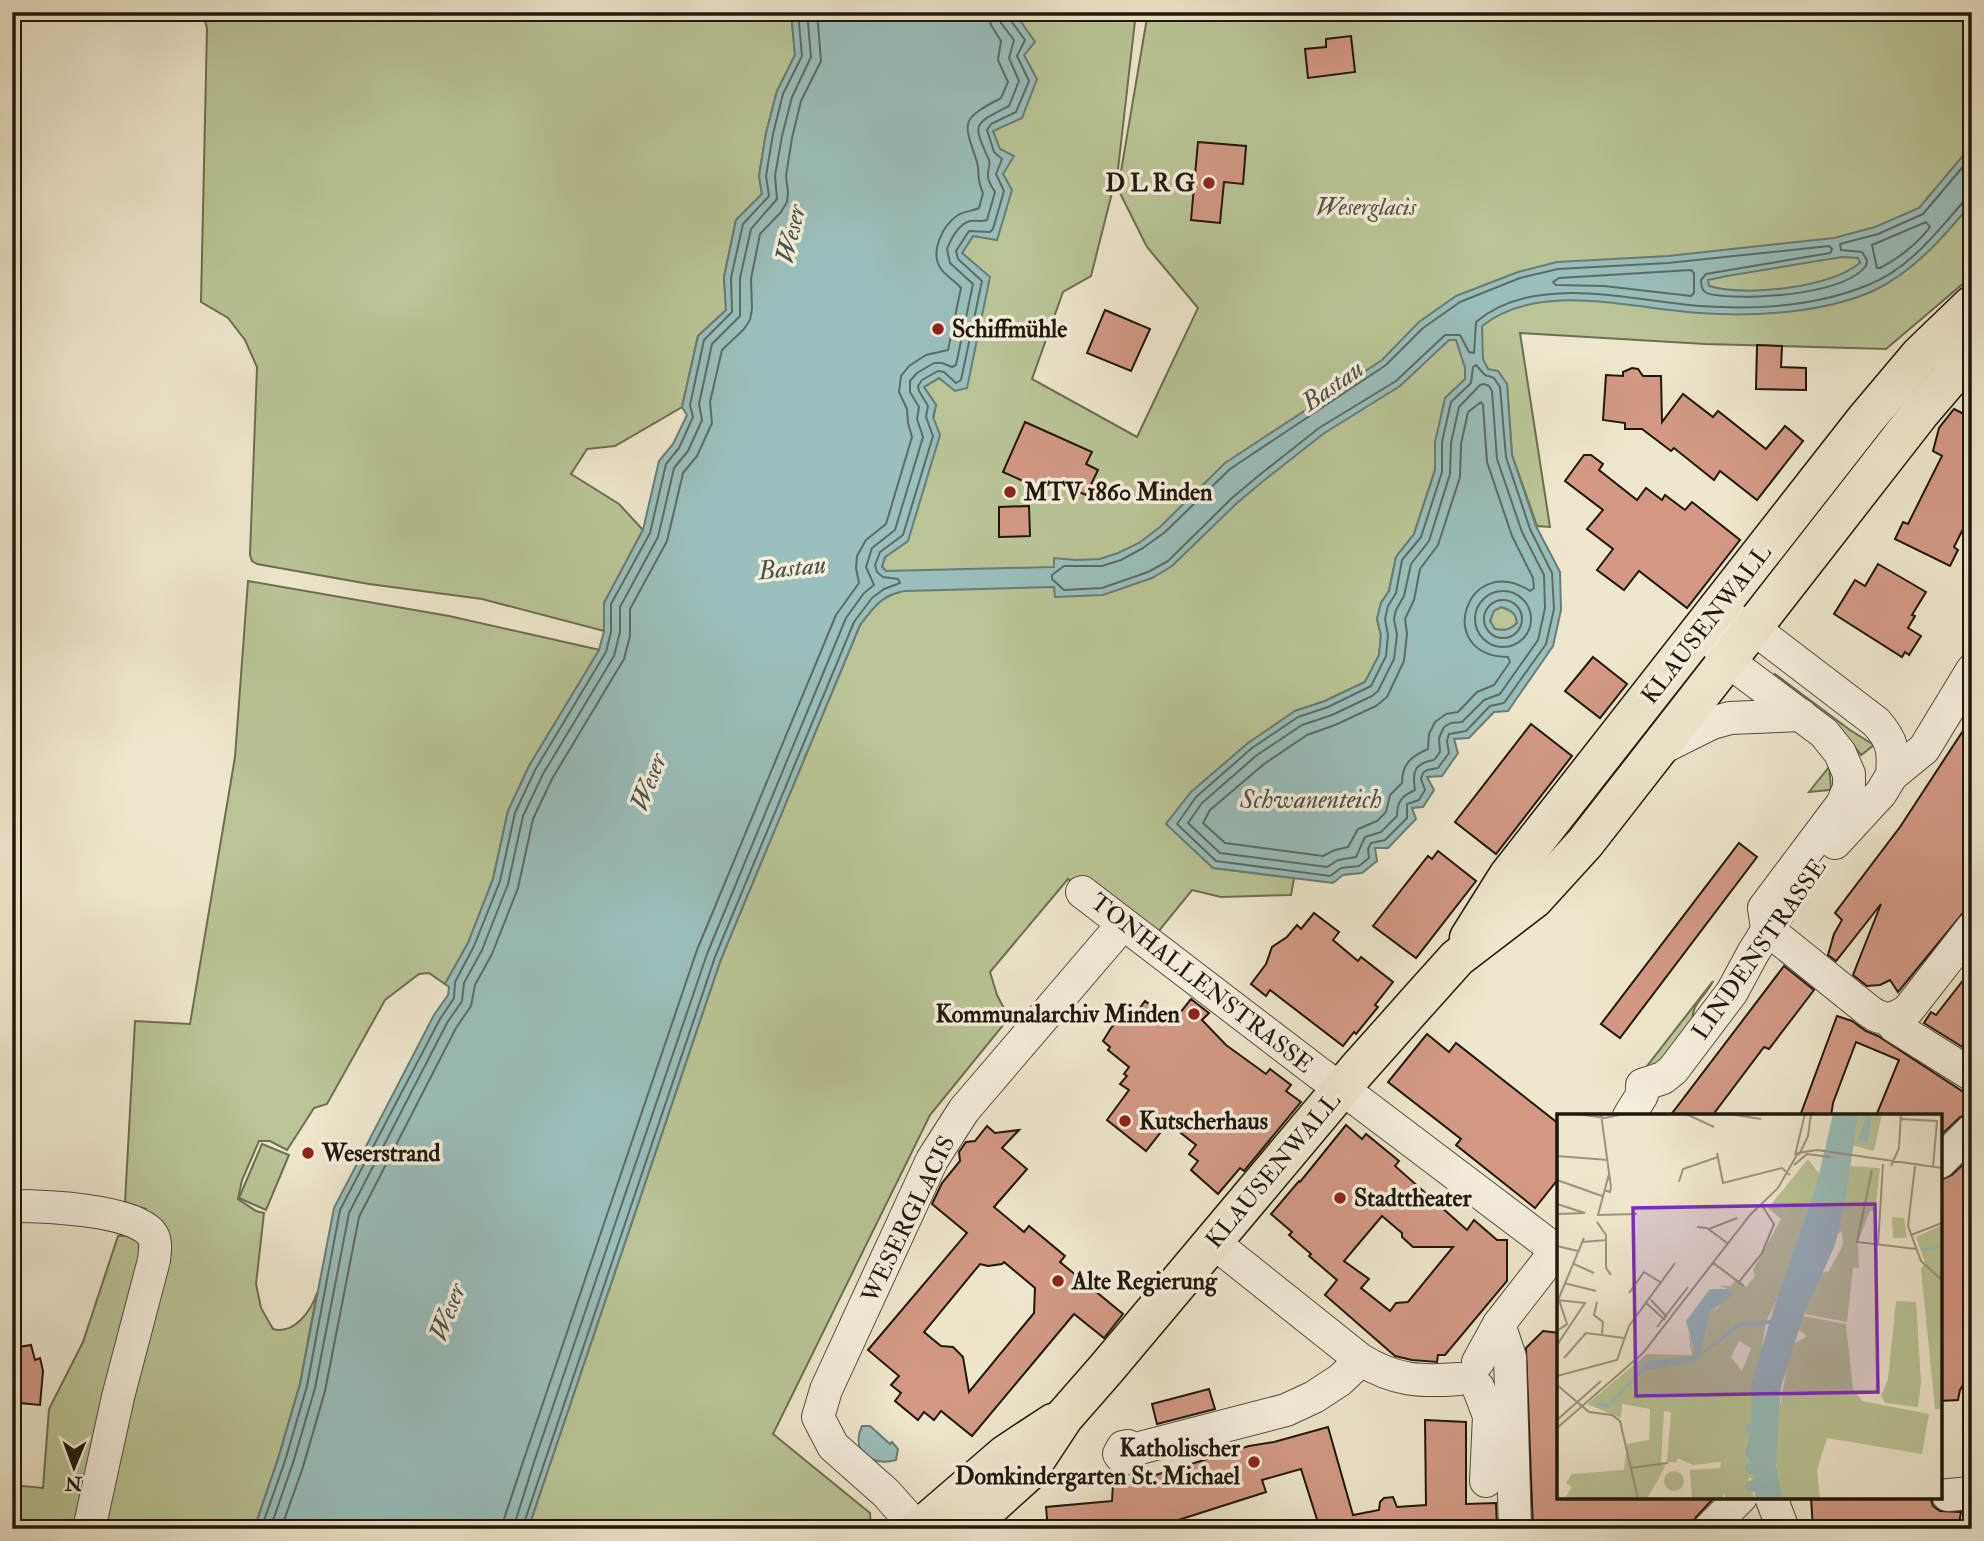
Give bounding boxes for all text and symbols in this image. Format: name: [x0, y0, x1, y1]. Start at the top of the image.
place label: D L R G: [1106, 168, 1195, 199]
marker: D L R G: [1201, 175, 1217, 191]
park label: Weserglacis: [1316, 192, 1417, 223]
water label: Weser: [769, 201, 813, 266]
place label: Schiffmühle: [952, 314, 1067, 345]
marker: Schiffmühle: [930, 321, 946, 337]
water label: Bastau: [1294, 353, 1370, 420]
place label: MTV 1860 Minden: [1023, 477, 1213, 508]
marker: MTV 1860 Minden: [1002, 484, 1018, 500]
street label: KLAUSENWALL: [1634, 538, 1779, 711]
water label: Bastau: [754, 549, 828, 588]
water label: Weser: [623, 748, 675, 816]
water label: Schwanenteich: [1239, 784, 1382, 816]
street label: LINDENSTRASSE: [1685, 853, 1834, 1046]
street label: TONHALLENSTRASSE: [1084, 887, 1319, 1080]
place label: Kommunalarchiv Minden: [935, 999, 1181, 1030]
marker: Kommunalarchiv Minden: [1186, 1006, 1202, 1022]
street label: KLAUSENWALL: [1199, 1085, 1348, 1255]
place label: Kutscherhaus: [1139, 1106, 1268, 1137]
marker: Kutscherhaus: [1117, 1113, 1133, 1129]
inset map: [1557, 1114, 1942, 1499]
street label: WESERGLACIS: [854, 1130, 962, 1309]
place label: Weserstrand: [321, 1138, 441, 1169]
marker: Weserstrand: [300, 1145, 316, 1161]
place label: Stadttheater: [1354, 1183, 1473, 1214]
marker: Stadttheater: [1332, 1190, 1348, 1206]
place label: Alte Regierung: [1071, 1266, 1218, 1297]
marker: Alte Regierung: [1050, 1273, 1066, 1289]
water label: Weser: [422, 1278, 474, 1346]
north arrow: [38, 1432, 108, 1502]
place label: Katholischer Domkindergarten St. Michael: [955, 1433, 1241, 1492]
marker: Katholischer Domkindergarten St. Michael: [1246, 1454, 1262, 1470]
text: N: [64, 1471, 83, 1495]

